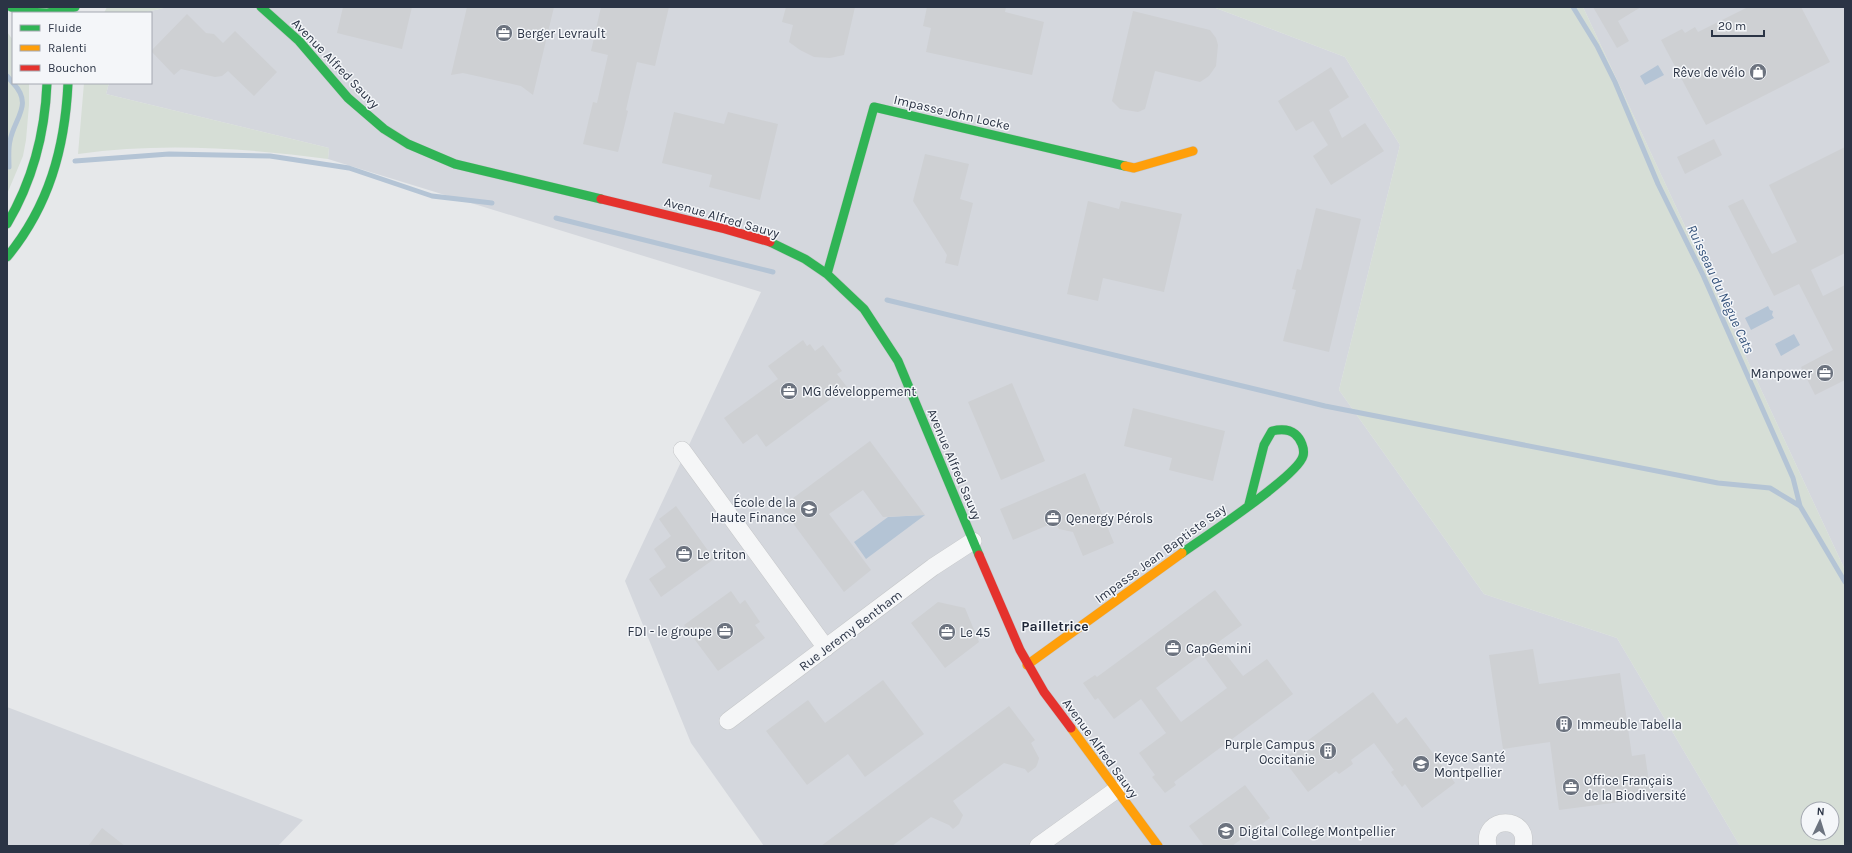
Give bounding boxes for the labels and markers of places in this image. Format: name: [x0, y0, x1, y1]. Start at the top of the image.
office icon: Berger Levrault: [494, 23, 514, 43]
place label: Berger Levrault: [517, 26, 606, 41]
shop icon: Rêve de vélo: [1748, 62, 1768, 82]
place label: Rêve de vélo: [1673, 65, 1745, 80]
office icon: Manpower: [1815, 363, 1835, 383]
place label: Manpower: [1750, 366, 1812, 381]
office icon: MG développement: [779, 381, 799, 401]
place label: MG développement: [802, 384, 916, 399]
place label: École de la Haute Finance: [711, 493, 796, 525]
school or university icon: École de la Haute Finance: [799, 499, 819, 519]
office icon: Qenergy Pérols: [1043, 508, 1063, 528]
place label: Qenergy Pérols: [1066, 511, 1153, 526]
office icon: Le triton: [674, 544, 694, 564]
place label: Le triton: [697, 547, 746, 562]
office icon: FDI - le groupe: [715, 621, 735, 641]
office icon: Le 45: [937, 622, 957, 642]
place label: FDI - le groupe: [628, 624, 712, 639]
place label: Le 45: [960, 625, 990, 640]
office icon: CapGemini: [1163, 638, 1183, 658]
place label: CapGemini: [1186, 641, 1252, 656]
building icon: Immeuble Tabella: [1554, 714, 1574, 734]
place label: Immeuble Tabella: [1577, 717, 1682, 732]
place label: Purple Campus Occitanie: [1225, 737, 1315, 767]
building icon: Purple Campus Occitanie: [1318, 741, 1338, 761]
place label: Keyce Santé Montpellier: [1434, 750, 1506, 780]
school or university icon: Keyce Santé Montpellier: [1411, 754, 1431, 774]
place label: Office Français de la Biodiversité: [1584, 773, 1686, 803]
office icon: Office Français de la Biodiversité: [1561, 777, 1581, 797]
school or university icon: Digital College Montpellier: [1216, 821, 1236, 841]
place label: Digital College Montpellier: [1239, 824, 1396, 839]

